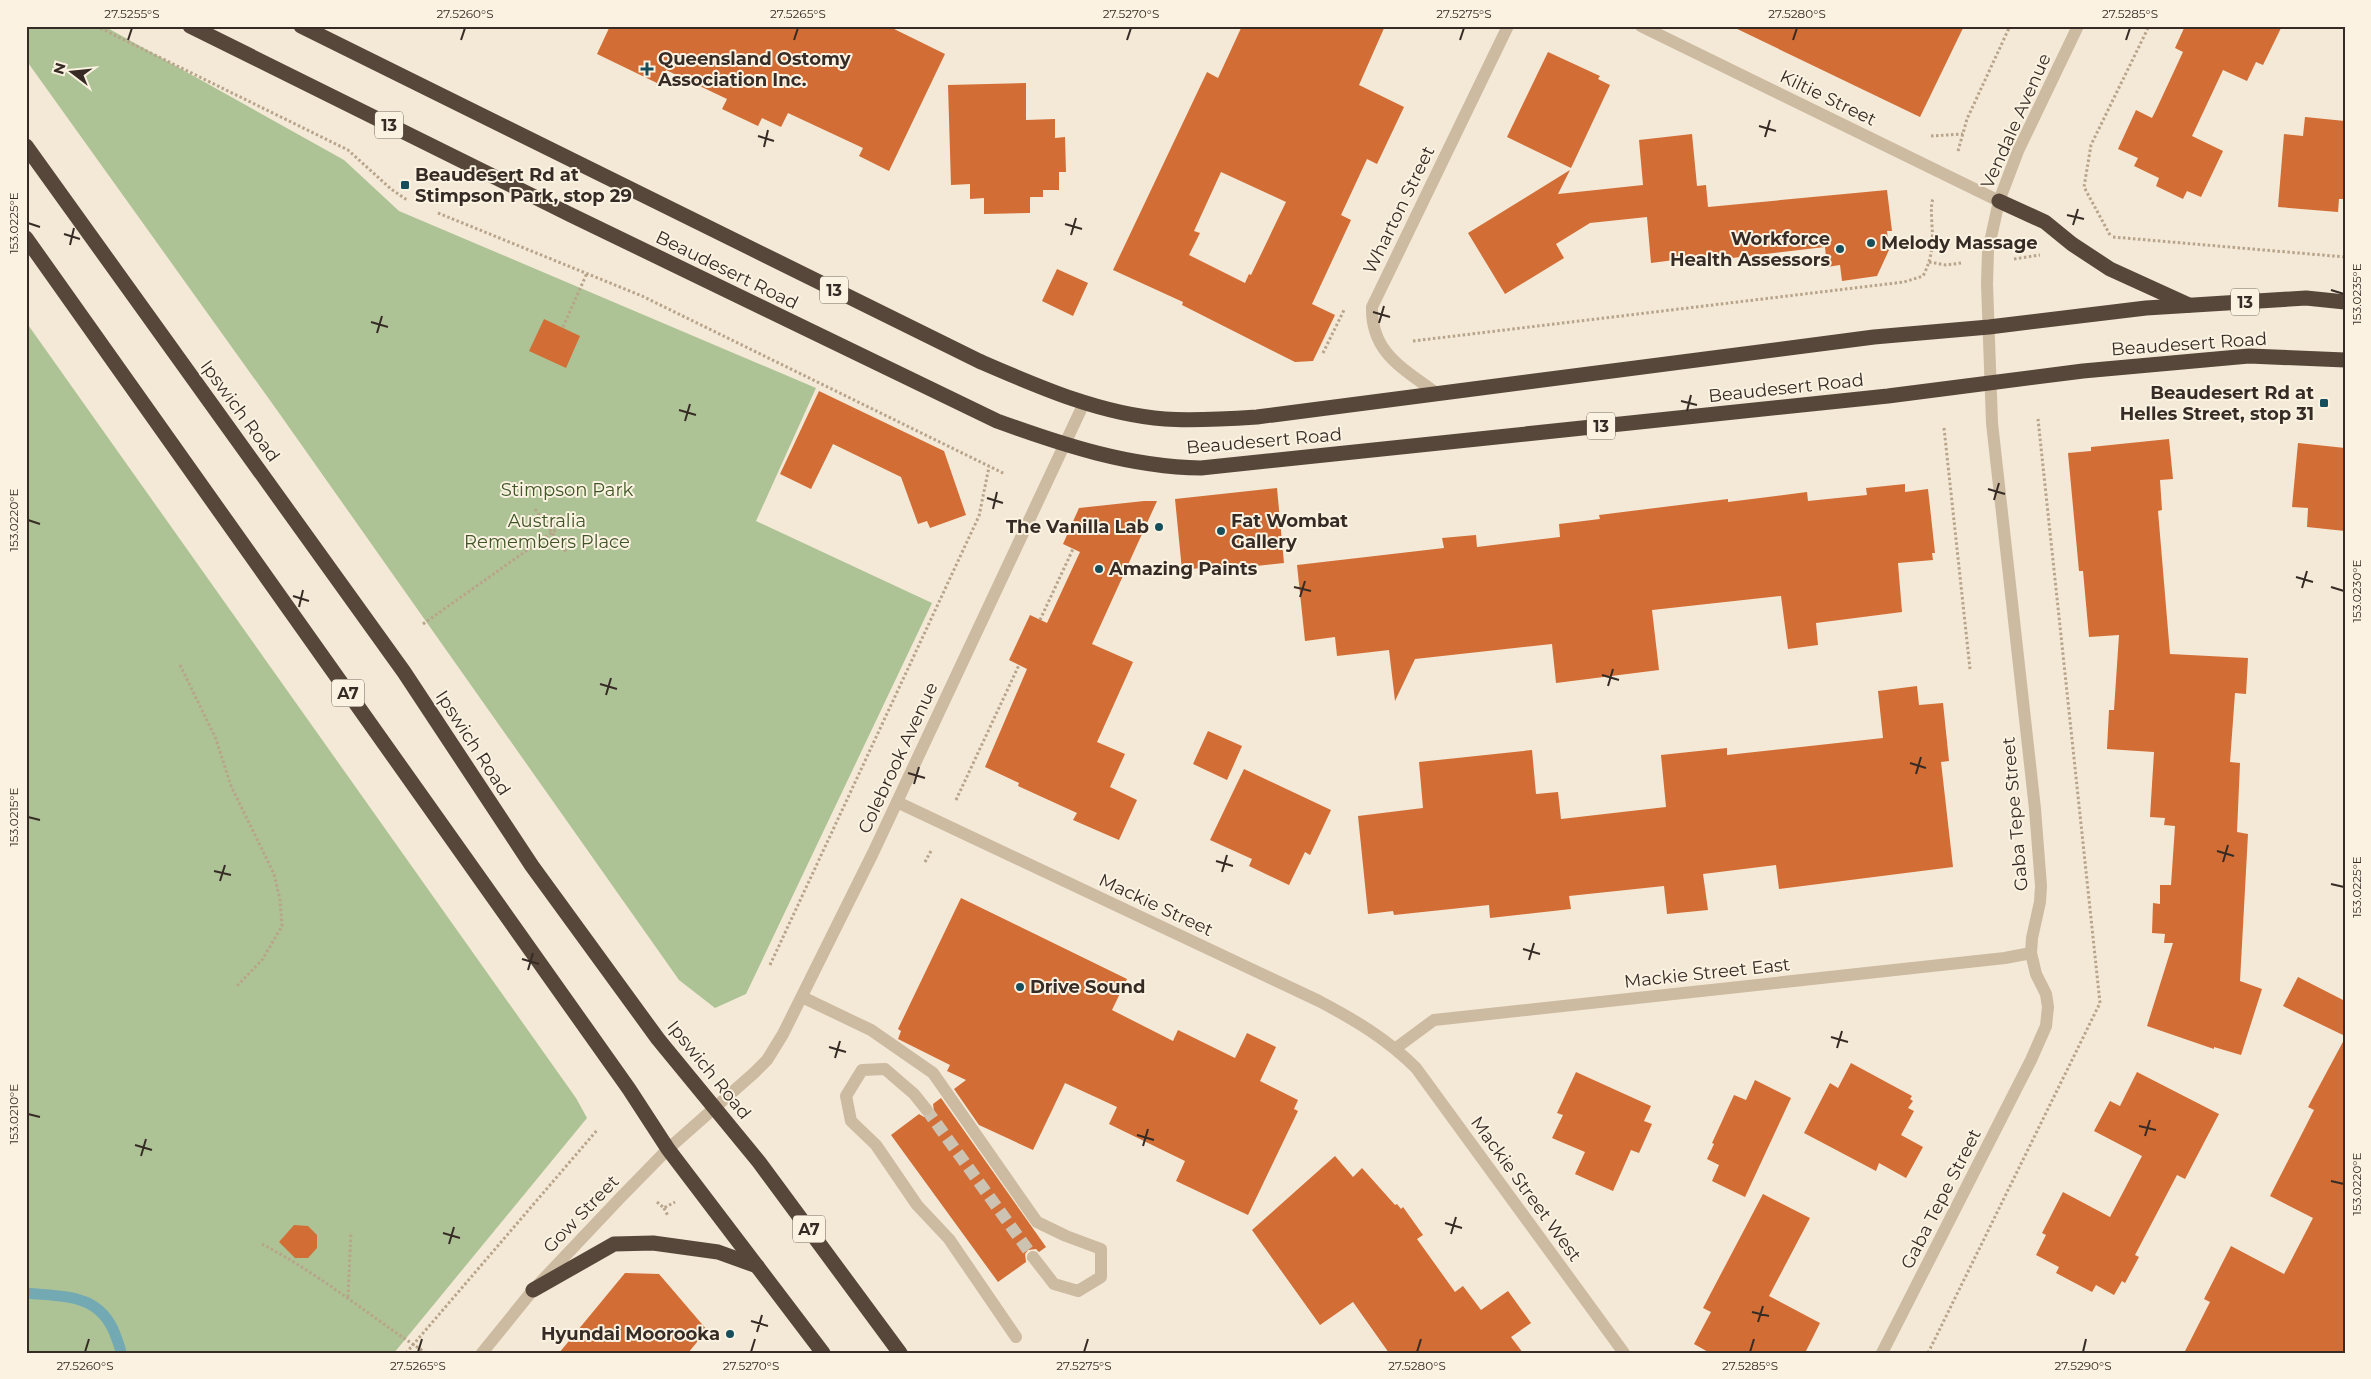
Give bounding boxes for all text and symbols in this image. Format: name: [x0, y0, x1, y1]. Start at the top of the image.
text: 27.5255°S: [104, 6, 160, 21]
text: 27.5260°S: [436, 6, 494, 21]
text: 27.5265°S: [770, 6, 826, 21]
text: 27.5270°S: [1103, 6, 1159, 21]
text: 27.5275°S: [1436, 6, 1492, 21]
text: 27.5280°S: [1768, 6, 1826, 21]
text: 27.5285°S: [2102, 6, 2158, 21]
north arrow: [48, 48, 98, 98]
place label: Queensland Ostomy Association Inc.: [657, 48, 851, 91]
street label: Vendale Avenue: [1976, 50, 2056, 192]
text: N: [49, 60, 70, 76]
marker: Queensland Ostomy Association Inc.: [640, 62, 654, 76]
street label: Kiltie Street: [1776, 65, 1880, 131]
road number: 13: [375, 112, 403, 138]
street label: Wharton Street: [1359, 142, 1439, 278]
place label: Beaudesert Rd at Stimpson Park, stop 29: [415, 164, 632, 207]
marker: Beaudesert Rd at Stimpson Park, stop 29: [399, 179, 411, 191]
text: 153.0225°E: [6, 192, 21, 254]
street label: Beaudesert Road: [652, 226, 802, 314]
place label: Workforce Health Assessors: [1670, 228, 1830, 271]
place label: Melody Massage: [1881, 232, 2038, 254]
marker: Melody Massage: [1865, 237, 1877, 249]
marker: Workforce Health Assessors: [1834, 243, 1846, 255]
text: 153.0235°E: [2349, 263, 2364, 325]
road number: 13: [820, 276, 848, 304]
road number: 13: [2231, 288, 2259, 316]
street label: Beaudesert Road: [2110, 328, 2268, 360]
street label: Ipswich Road: [196, 356, 284, 466]
street label: Beaudesert Road: [1707, 369, 1865, 407]
place label: Beaudesert Rd at Helles Street, stop 31: [2120, 382, 2314, 425]
marker: Beaudesert Rd at Helles Street, stop 31: [2318, 397, 2330, 409]
road number: 13: [1587, 412, 1615, 440]
street label: Beaudesert Road: [1185, 423, 1343, 459]
park label: Stimpson Park: [501, 479, 634, 501]
text: 153.0220°E: [6, 489, 21, 551]
park label: Australia Remembers Place: [464, 510, 630, 553]
place label: Fat Wombat Gallery: [1231, 510, 1348, 553]
place label: The Vanilla Lab: [1006, 516, 1149, 538]
marker: The Vanilla Lab: [1153, 521, 1165, 533]
marker: Fat Wombat Gallery: [1215, 525, 1227, 537]
place label: Amazing Paints: [1108, 558, 1258, 580]
text: 153.0230°E: [2349, 560, 2364, 622]
marker: Amazing Paints: [1093, 563, 1105, 575]
street label: Colebrook Avenue: [853, 679, 943, 837]
road number: A7: [332, 680, 364, 706]
street label: Ipswich Road: [431, 686, 515, 800]
street label: Gaba Tepe Street: [1997, 736, 2033, 892]
text: 153.0215°E: [6, 787, 21, 847]
text: 153.0225°E: [2349, 856, 2364, 918]
street label: Mackie Street: [1095, 869, 1217, 941]
street label: Mackie Street East: [1623, 953, 1791, 993]
place label: Drive Sound: [1030, 976, 1146, 998]
marker: Drive Sound: [1014, 981, 1026, 993]
street label: Ipswich Road: [662, 1016, 756, 1124]
text: 153.0210°E: [6, 1084, 21, 1144]
street label: Mackie Street West: [1466, 1112, 1586, 1266]
street label: Gaba Tepe Street: [1896, 1125, 1986, 1273]
text: 153.0220°E: [2349, 1153, 2364, 1215]
street label: Gow Street: [538, 1170, 624, 1258]
road number: A7: [793, 1216, 825, 1242]
place label: Hyundai Moorooka: [541, 1323, 720, 1345]
marker: Hyundai Moorooka: [724, 1328, 736, 1340]
text: 27.5260°S: [56, 1358, 114, 1373]
text: 27.5265°S: [390, 1358, 446, 1373]
text: 27.5270°S: [723, 1358, 779, 1373]
text: 27.5275°S: [1056, 1358, 1112, 1373]
text: 27.5280°S: [1388, 1358, 1446, 1373]
text: 27.5285°S: [1722, 1358, 1778, 1373]
text: 27.5290°S: [2054, 1358, 2112, 1373]

